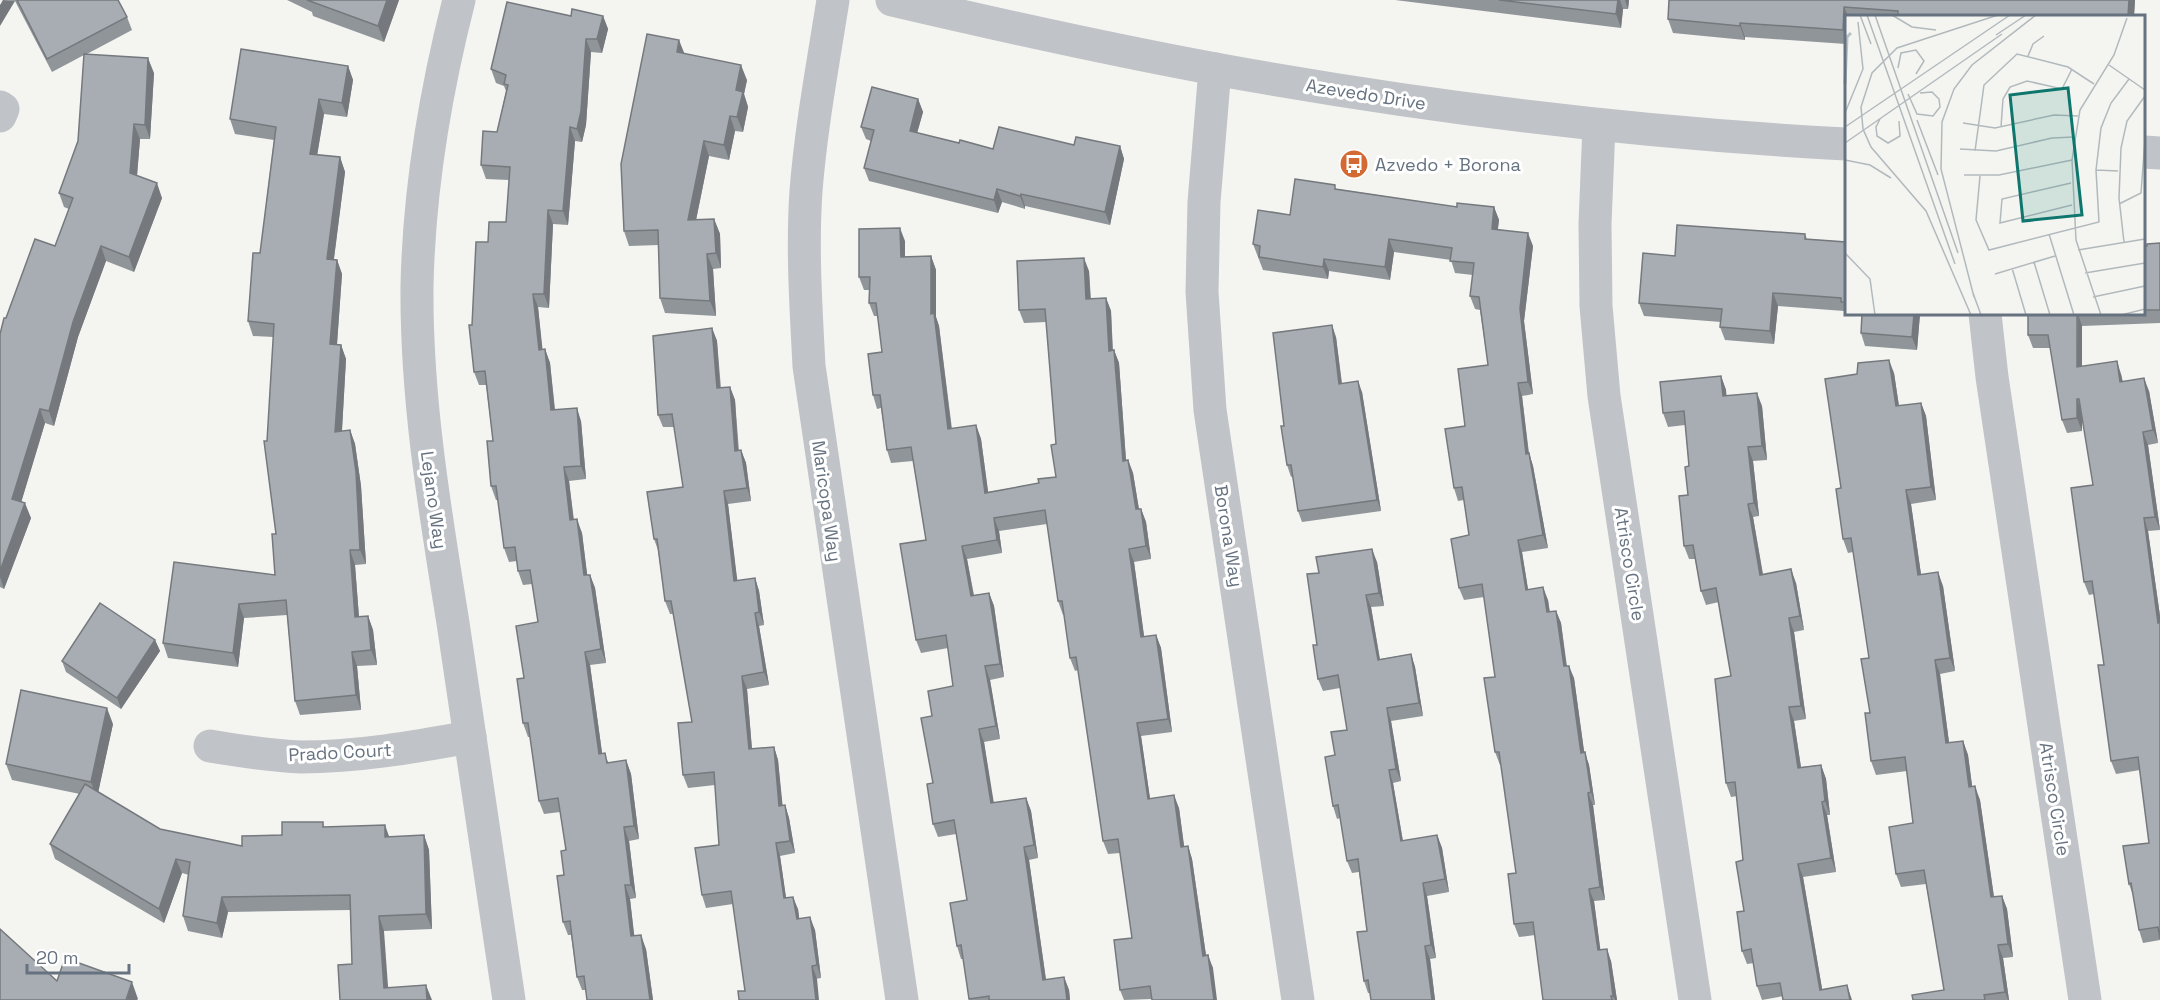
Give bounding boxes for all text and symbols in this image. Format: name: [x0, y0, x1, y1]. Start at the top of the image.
inset map: [1845, 15, 2145, 315]
street label: Azevedo Drive: [1304, 73, 1428, 115]
bus stop icon: Azvedo + Borona: [1338, 148, 1370, 180]
place label: Azvedo + Borona: [1375, 153, 1521, 176]
street label: Maricopa Way: [807, 439, 847, 563]
street label: Lejano Way: [416, 450, 452, 550]
street label: Borona Way: [1210, 483, 1248, 589]
street label: Atrisco Circle: [1610, 506, 1650, 622]
street label: Prado Court: [288, 738, 392, 766]
street label: Atrisco Circle: [2035, 741, 2075, 857]
scale bar: [27, 937, 129, 975]
text: 20 m: [36, 946, 79, 969]

